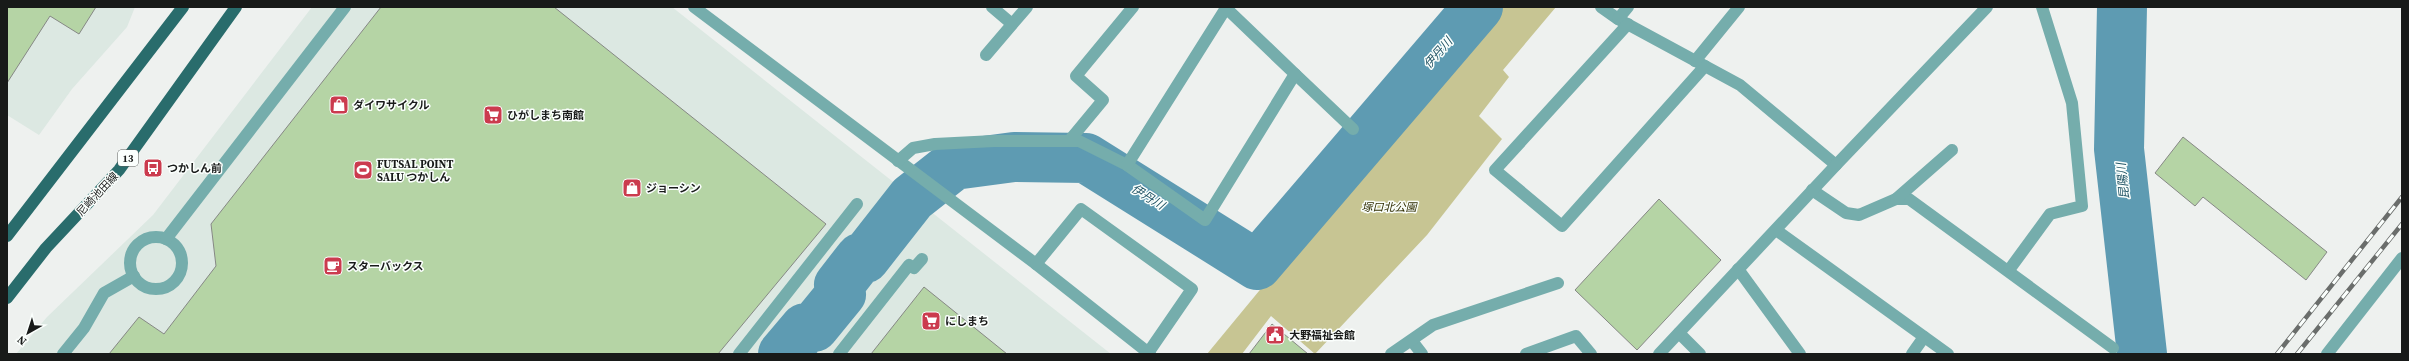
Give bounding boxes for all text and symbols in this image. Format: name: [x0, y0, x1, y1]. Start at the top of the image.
water label: 伊丹川: [1420, 33, 1457, 72]
shop icon: ダイワサイクル: [328, 94, 350, 116]
place label: ダイワサイクル: [353, 98, 429, 113]
supermarket icon: ひがしまち南館: [482, 104, 504, 126]
place label: ひがしまち南館: [507, 108, 584, 123]
road number: 13: [118, 150, 138, 166]
bus stop icon: つかしん前: [142, 157, 164, 179]
place label: FUTSAL POINT SALU つかしん: [377, 157, 454, 185]
sports icon: FUTSAL POINT SALU つかしん: [352, 159, 374, 181]
water label: 昆陽川: [2113, 160, 2133, 200]
place label: つかしん前: [167, 161, 222, 176]
street label: 尼崎池田線: [73, 169, 122, 220]
shop icon: ジョーシン: [621, 177, 643, 199]
place label: ジョーシン: [646, 181, 701, 196]
water label: 伊丹川: [1128, 181, 1169, 214]
park label: 塚口北公園: [1362, 200, 1418, 215]
cafe icon: スターバックス: [322, 255, 344, 277]
place label: スターバックス: [347, 259, 424, 274]
supermarket icon: にしまち: [920, 310, 942, 332]
north arrow: [8, 313, 48, 353]
place label: にしまち: [945, 314, 989, 329]
public building icon: 大野福祉会館: [1264, 324, 1286, 346]
place label: 大野福祉会館: [1289, 328, 1355, 343]
text: N: [14, 332, 30, 349]

